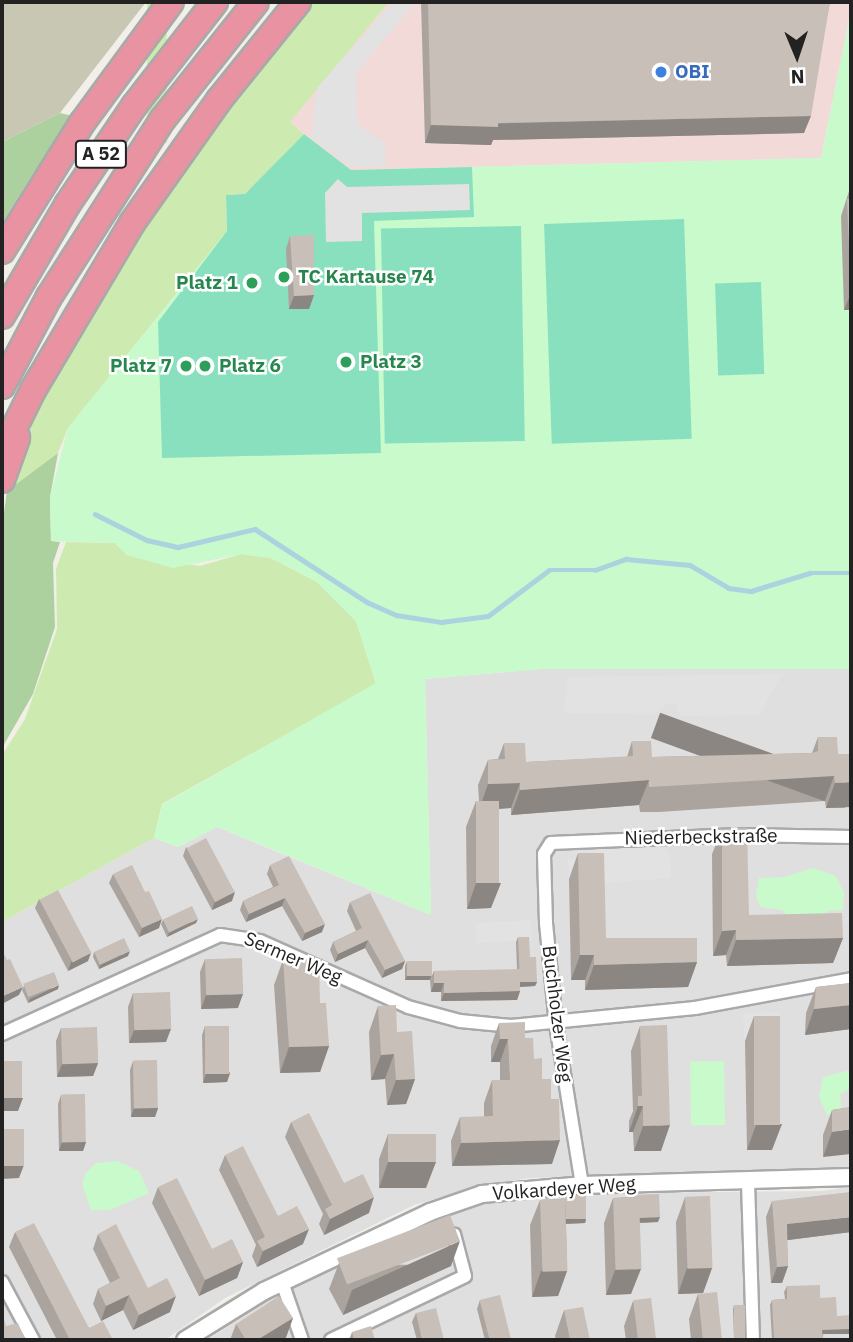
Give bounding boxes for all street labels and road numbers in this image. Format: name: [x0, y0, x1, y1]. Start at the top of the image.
road number: A 52: [75, 140, 127, 168]
street label: Niederbeckstraße: [624, 824, 778, 850]
street label: Sermer Weg: [241, 927, 345, 989]
street label: Buchholzer Weg: [537, 944, 577, 1084]
street label: Volkardeyer Weg: [492, 1173, 636, 1205]

